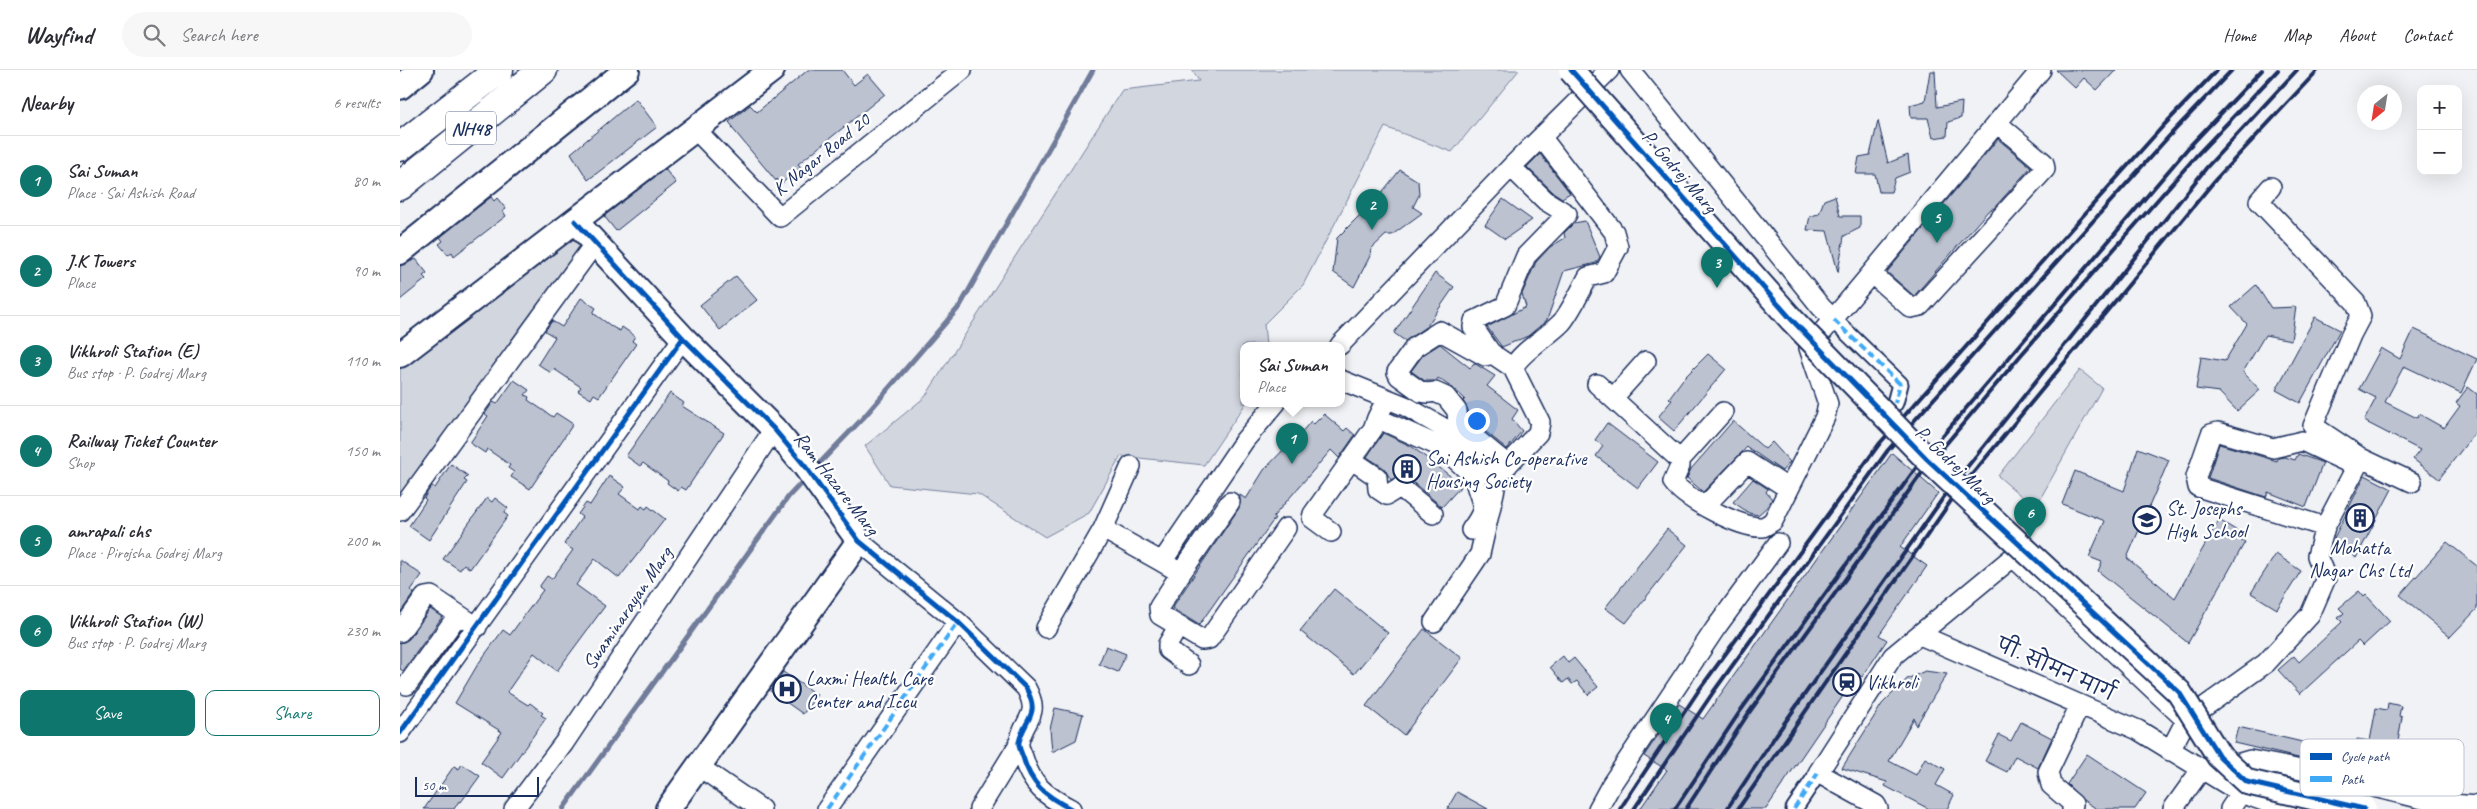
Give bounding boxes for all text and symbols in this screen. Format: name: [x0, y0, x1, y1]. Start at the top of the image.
search box: [122, 12, 472, 57]
text: Wayfind: [25, 20, 92, 50]
icon: search: [140, 21, 168, 49]
text: Search here: [180, 23, 258, 47]
text: Home: [2223, 24, 2256, 46]
text: Map: [2284, 24, 2311, 46]
text: About: [2339, 24, 2375, 46]
text: Contact: [2403, 24, 2452, 46]
north arrow: [2357, 85, 2402, 130]
map controls: [2417, 85, 2462, 175]
button: +: [2417, 85, 2462, 130]
text: Nearby: [20, 90, 73, 116]
text: 6 results: [333, 93, 380, 113]
street label: K Nagar Road 20: [767, 106, 877, 201]
road number: NH48: [446, 112, 496, 144]
street label: P. Godrej Marg: [1637, 125, 1724, 220]
button: −: [2417, 130, 2462, 175]
text: Sai Suman: [67, 159, 137, 183]
text: 1: [32, 171, 40, 191]
text: 80 m: [353, 171, 380, 191]
text: Place · Sai Ashish Road: [67, 183, 194, 203]
pin: 2: [1356, 189, 1388, 230]
pin: 5: [1921, 202, 1953, 243]
pin: 3: [1701, 247, 1733, 288]
text: J.K Towers: [67, 249, 135, 273]
text: 2: [32, 261, 40, 281]
text: 90 m: [353, 261, 380, 281]
text: Place: [67, 273, 95, 293]
text: Vikhroli Station (E): [67, 339, 198, 363]
popup: [1240, 342, 1345, 407]
text: 3: [32, 351, 40, 371]
text: 110 m: [346, 351, 380, 371]
text: Sai Suman: [1257, 353, 1328, 377]
text: Bus stop · P. Godrej Marg: [67, 363, 206, 383]
text: Place: [1257, 377, 1285, 397]
your location: [1464, 408, 1490, 434]
street label: P. Godrej Marg: [1910, 420, 2002, 510]
pin: 1: [1276, 423, 1308, 464]
street label: Ram Hazare Marg: [788, 427, 886, 542]
text: Railway Ticket Counter: [67, 429, 216, 453]
text: 4: [32, 441, 40, 461]
text: 150 m: [346, 441, 380, 461]
place label: Sai Ashish Co-operative Housing Society: [1426, 446, 1588, 494]
text: Shop: [67, 453, 94, 473]
building icon: Sai Ashish Co-operative Housing Society: [1392, 454, 1422, 484]
place label: St. Josephs High School: [2166, 496, 2250, 544]
pin: 6: [2014, 497, 2046, 538]
building icon: Mohatta Nagar Chs Ltd: [2345, 503, 2375, 533]
school or university icon: St. Josephs High School: [2132, 505, 2162, 535]
text: amrapali chs: [67, 519, 150, 543]
text: 5: [33, 531, 39, 551]
text: 200 m: [346, 531, 380, 551]
place label: Mohatta Nagar Chs Ltd: [2309, 535, 2414, 583]
street label: Swaminarayan Marg: [577, 541, 679, 674]
text: Place · Pirojsha Godrej Marg: [67, 543, 222, 563]
text: Vikhroli Station (W): [67, 609, 202, 633]
text: 6: [32, 621, 40, 641]
text: 230 m: [346, 621, 380, 641]
street label: पी. सोमन मार्ग: [1992, 629, 2121, 707]
text: Bus stop · P. Godrej Marg: [67, 633, 206, 653]
place label: Laxmi Health Care Center and Iccu: [806, 666, 934, 714]
station icon: Vikhroli: [1832, 667, 1862, 697]
place label: Vikhroli: [1866, 670, 1920, 695]
hospital icon: Laxmi Health Care Center and Iccu: [772, 674, 802, 704]
button: Save: [20, 690, 195, 736]
button: Share: [205, 690, 380, 736]
pin: 4: [1650, 703, 1682, 744]
legend: [2300, 739, 2464, 796]
text: Cycle path: [2341, 748, 2390, 765]
text: Path: [2341, 771, 2365, 788]
scale bar: [415, 774, 539, 797]
text: 50 m: [422, 777, 446, 794]

